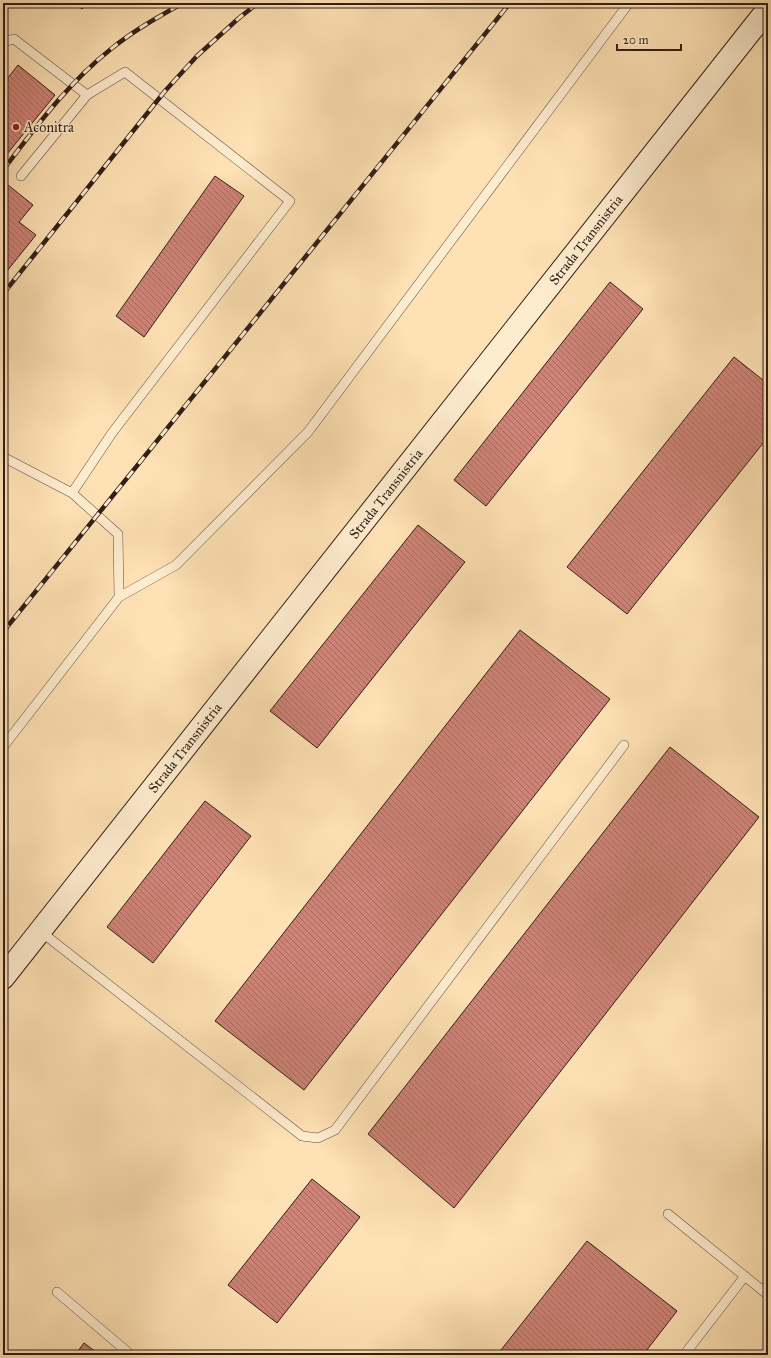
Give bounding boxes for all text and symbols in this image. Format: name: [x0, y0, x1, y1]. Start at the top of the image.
scale bar: [617, 26, 681, 52]
text: 20 m: [623, 33, 649, 47]
place label: Aconitra: [23, 119, 74, 136]
marker: Aconitra: [11, 122, 21, 132]
street label: Strada Transnistria: [546, 191, 627, 288]
street label: Strada Transnistria: [346, 445, 427, 542]
street label: Strada Transnistria: [145, 699, 226, 796]

